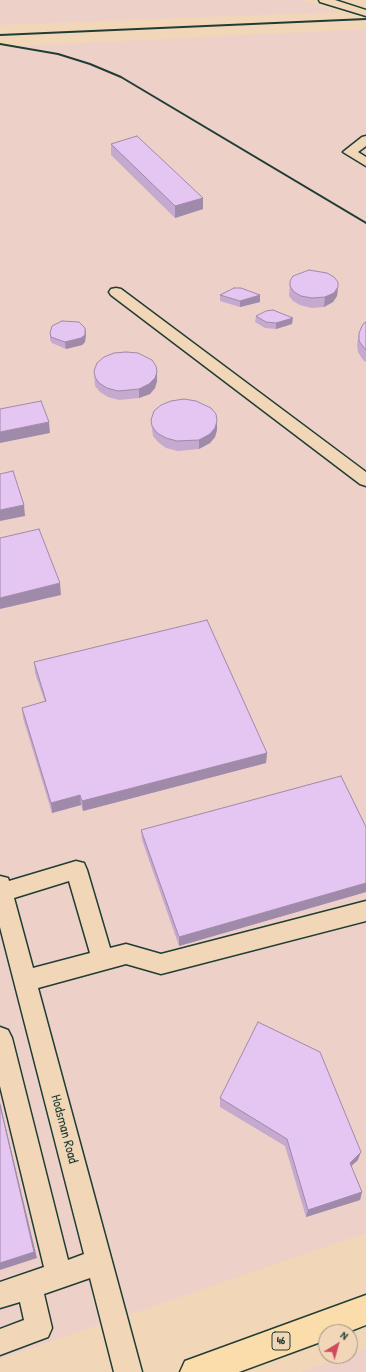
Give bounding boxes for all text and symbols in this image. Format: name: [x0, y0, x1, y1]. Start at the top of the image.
street label: Hodsman Road: [47, 1093, 81, 1165]
north arrow: [318, 1324, 358, 1364]
text: N: [338, 1328, 351, 1343]
road number: 46: [272, 1332, 290, 1350]

